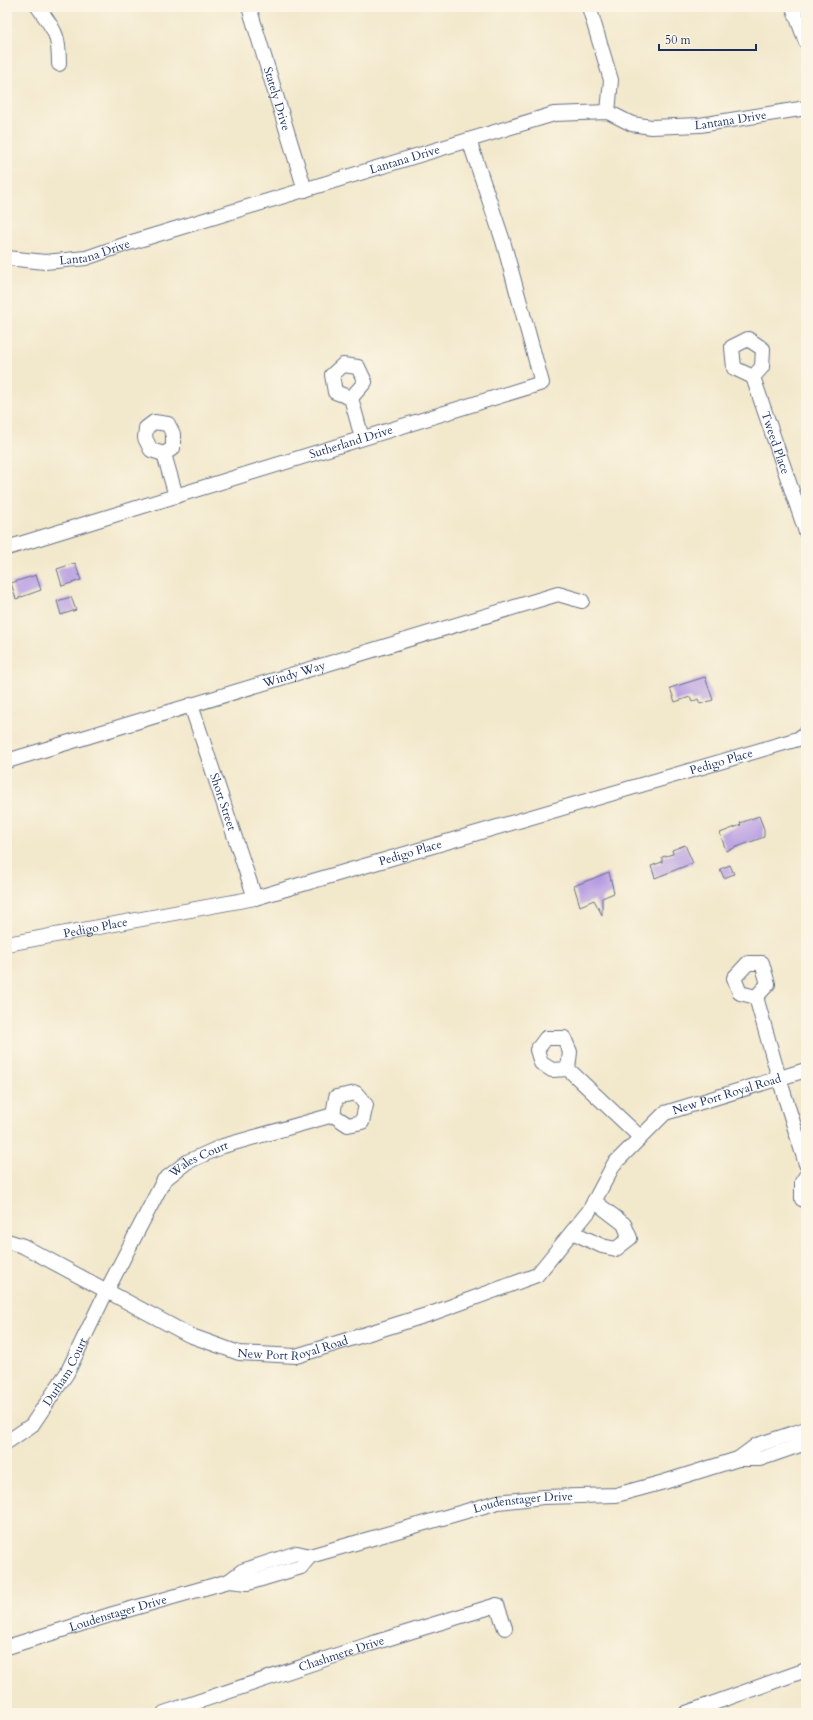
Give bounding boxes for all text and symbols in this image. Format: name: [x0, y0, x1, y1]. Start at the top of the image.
scale bar: [659, 26, 756, 52]
text: 50 m: [665, 32, 692, 48]
street label: Stately Drive: [260, 65, 294, 133]
street label: Lantana Drive: [694, 106, 767, 133]
street label: Lantana Drive: [368, 141, 442, 178]
street label: Lantana Drive: [59, 235, 132, 269]
street label: Tweed Place: [757, 409, 794, 476]
street label: Sutherland Drive: [307, 421, 395, 462]
street label: Windy Way: [260, 657, 328, 691]
street label: Pedigo Place: [688, 745, 755, 778]
street label: Short Street: [206, 771, 240, 833]
street label: Pedigo Place: [377, 836, 444, 869]
street label: Pedigo Place: [62, 914, 129, 941]
street label: New Port Royal Road: [671, 1070, 784, 1118]
street label: Wales Court: [165, 1137, 230, 1182]
street label: New Port Royal Road: [237, 1332, 350, 1364]
street label: Durham Court: [39, 1335, 91, 1409]
street label: Loudenstager Drive: [471, 1488, 573, 1517]
street label: Loudenstager Drive: [67, 1591, 169, 1635]
street label: Chashmere Drive: [296, 1632, 386, 1675]

